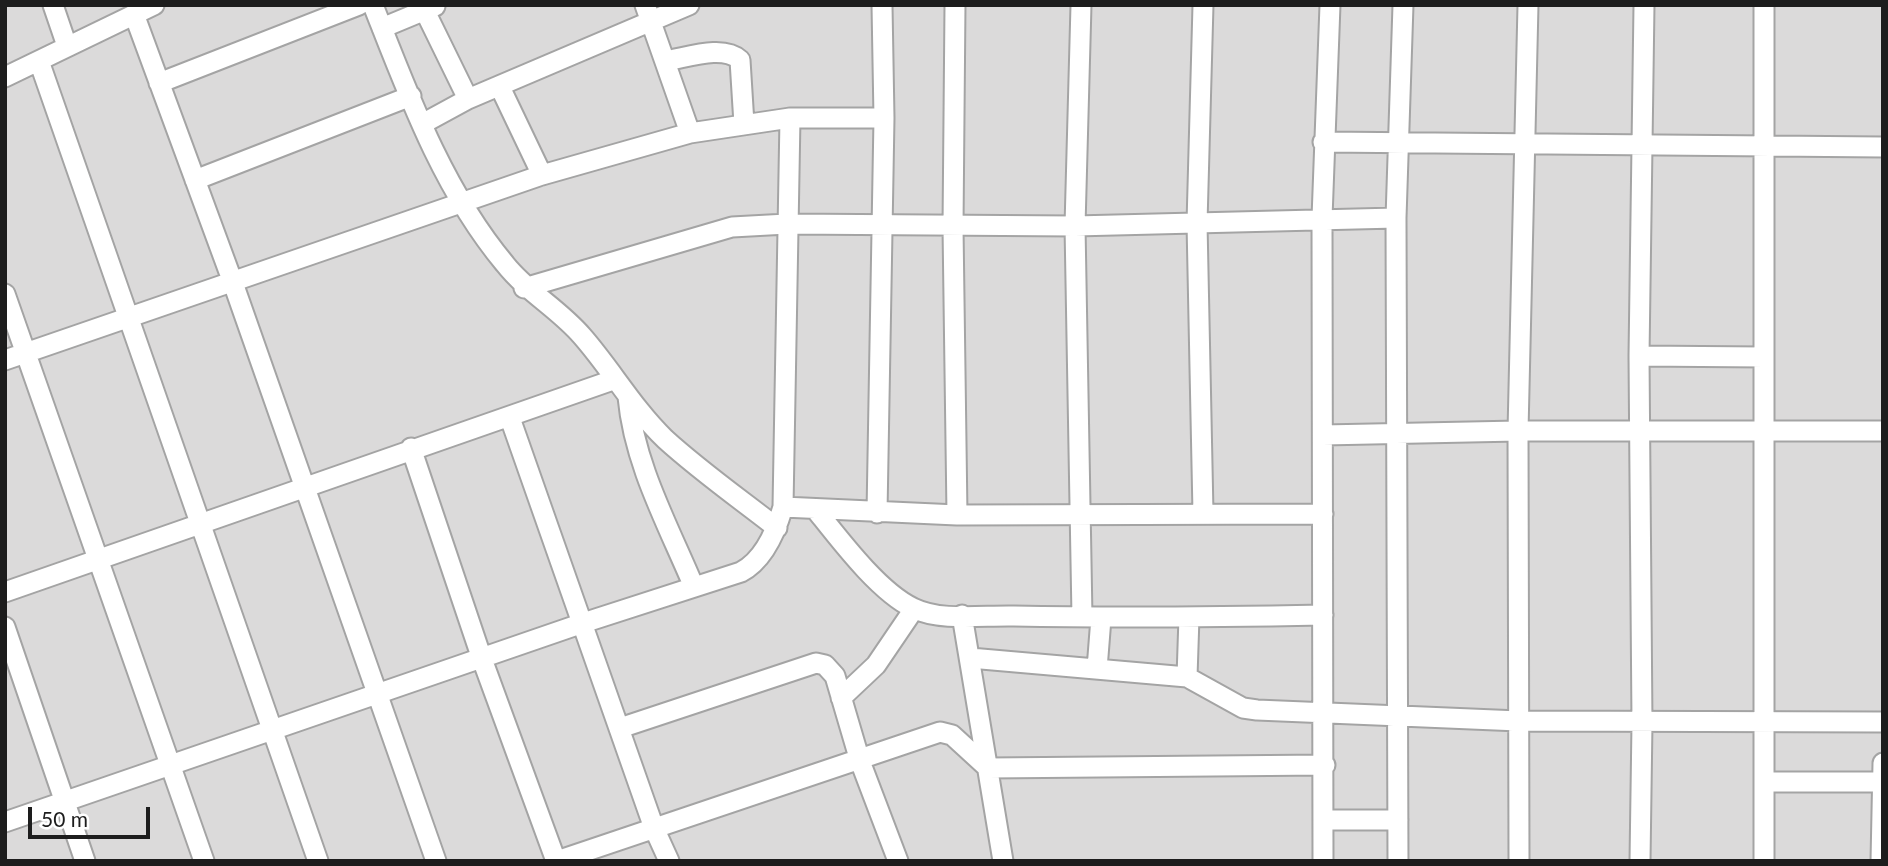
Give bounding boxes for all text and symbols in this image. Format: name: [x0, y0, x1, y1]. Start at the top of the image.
scale bar: [32, 792, 154, 836]
text: 50 m: [41, 806, 88, 831]

